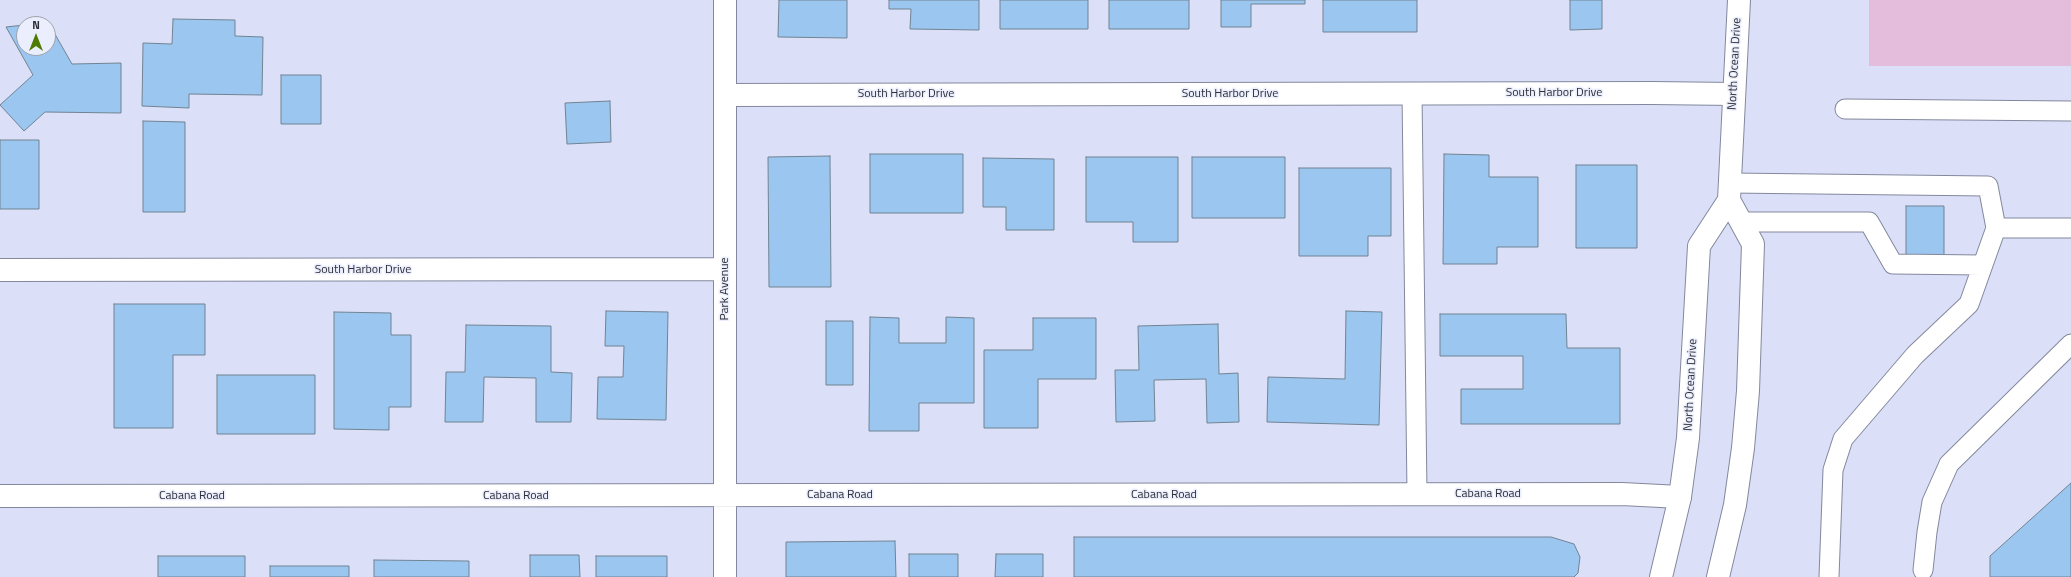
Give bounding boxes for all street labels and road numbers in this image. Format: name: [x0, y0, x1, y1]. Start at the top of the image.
street label: North Ocean Drive: [1725, 18, 1745, 110]
street label: South Harbor Drive: [1506, 86, 1602, 100]
street label: South Harbor Drive: [858, 87, 954, 101]
street label: South Harbor Drive: [1182, 87, 1278, 101]
street label: Park Avenue: [718, 257, 732, 321]
street label: South Harbor Drive: [315, 263, 411, 277]
street label: North Ocean Drive: [1681, 339, 1701, 431]
street label: Cabana Road: [1455, 487, 1521, 501]
street label: Cabana Road: [807, 488, 873, 502]
street label: Cabana Road: [1131, 488, 1197, 502]
street label: Cabana Road: [159, 489, 225, 503]
street label: Cabana Road: [483, 489, 549, 503]

